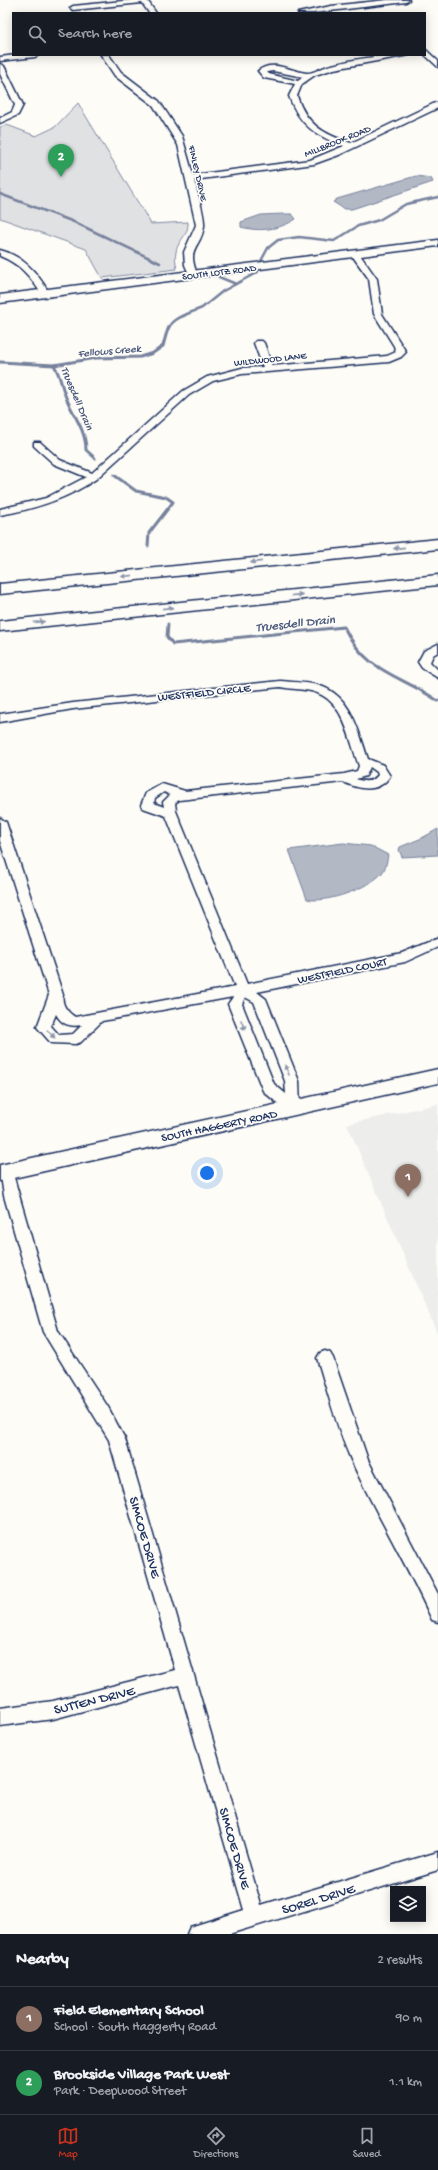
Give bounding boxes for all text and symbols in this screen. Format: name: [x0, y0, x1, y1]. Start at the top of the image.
search box: [12, 12, 426, 56]
icon: search: [26, 23, 48, 45]
text: Search here: [58, 25, 132, 43]
street label: MILLBROOK ROAD: [303, 123, 373, 161]
street label: FINLEY DRIVE: [185, 143, 209, 203]
pin: 2: [48, 144, 74, 177]
street label: SOUTH LOTZ ROAD: [182, 262, 257, 283]
water label: Fellows Creek: [77, 343, 142, 361]
street label: WILDWOOD LANE: [233, 350, 308, 370]
water label: Truesdell Drain: [57, 365, 95, 433]
one-way arrow: [393, 544, 405, 551]
one-way arrow: [250, 559, 262, 565]
one-way arrow: [121, 572, 133, 579]
one-way arrow: [291, 591, 303, 598]
one-way arrow: [162, 605, 174, 611]
water label: Truesdell Drain: [255, 613, 336, 636]
one-way arrow: [33, 618, 45, 625]
street label: WESTFIELD CIRCLE: [157, 682, 252, 706]
street label: WESTFIELD COURT: [296, 955, 390, 988]
one-way arrow: [240, 1019, 246, 1030]
one-way arrow: [46, 1030, 55, 1039]
one-way arrow: [284, 1064, 290, 1076]
street label: SOUTH HAGGERTY ROAD: [160, 1108, 279, 1146]
your location: [197, 1163, 217, 1183]
pin: 1: [395, 1164, 421, 1197]
street label: SIMCOE DRIVE: [124, 1495, 164, 1582]
street label: SUTTEN DRIVE: [52, 1683, 138, 1720]
street label: SIMCOE DRIVE: [214, 1806, 254, 1893]
street label: SOREL DRIVE: [280, 1881, 359, 1920]
map controls: [390, 1886, 426, 1922]
button: layers: [390, 1886, 426, 1922]
text: Nearby: [16, 1950, 69, 1970]
text: 2 results: [377, 1953, 422, 1968]
text: Field Elementary School: [54, 2002, 204, 2020]
text: 1: [26, 2011, 32, 2026]
text: 90 m: [396, 2011, 422, 2026]
text: School · South Haggerty Road: [54, 2020, 216, 2035]
text: Brookside Village Park West: [54, 2066, 229, 2084]
text: 2: [26, 2075, 32, 2090]
text: 1.1 km: [389, 2075, 422, 2090]
text: Park · Deepwood Street: [54, 2084, 186, 2099]
tab: Map: [57, 2125, 79, 2161]
tab: Directions: [194, 2125, 238, 2161]
tab: Saved: [353, 2125, 381, 2161]

